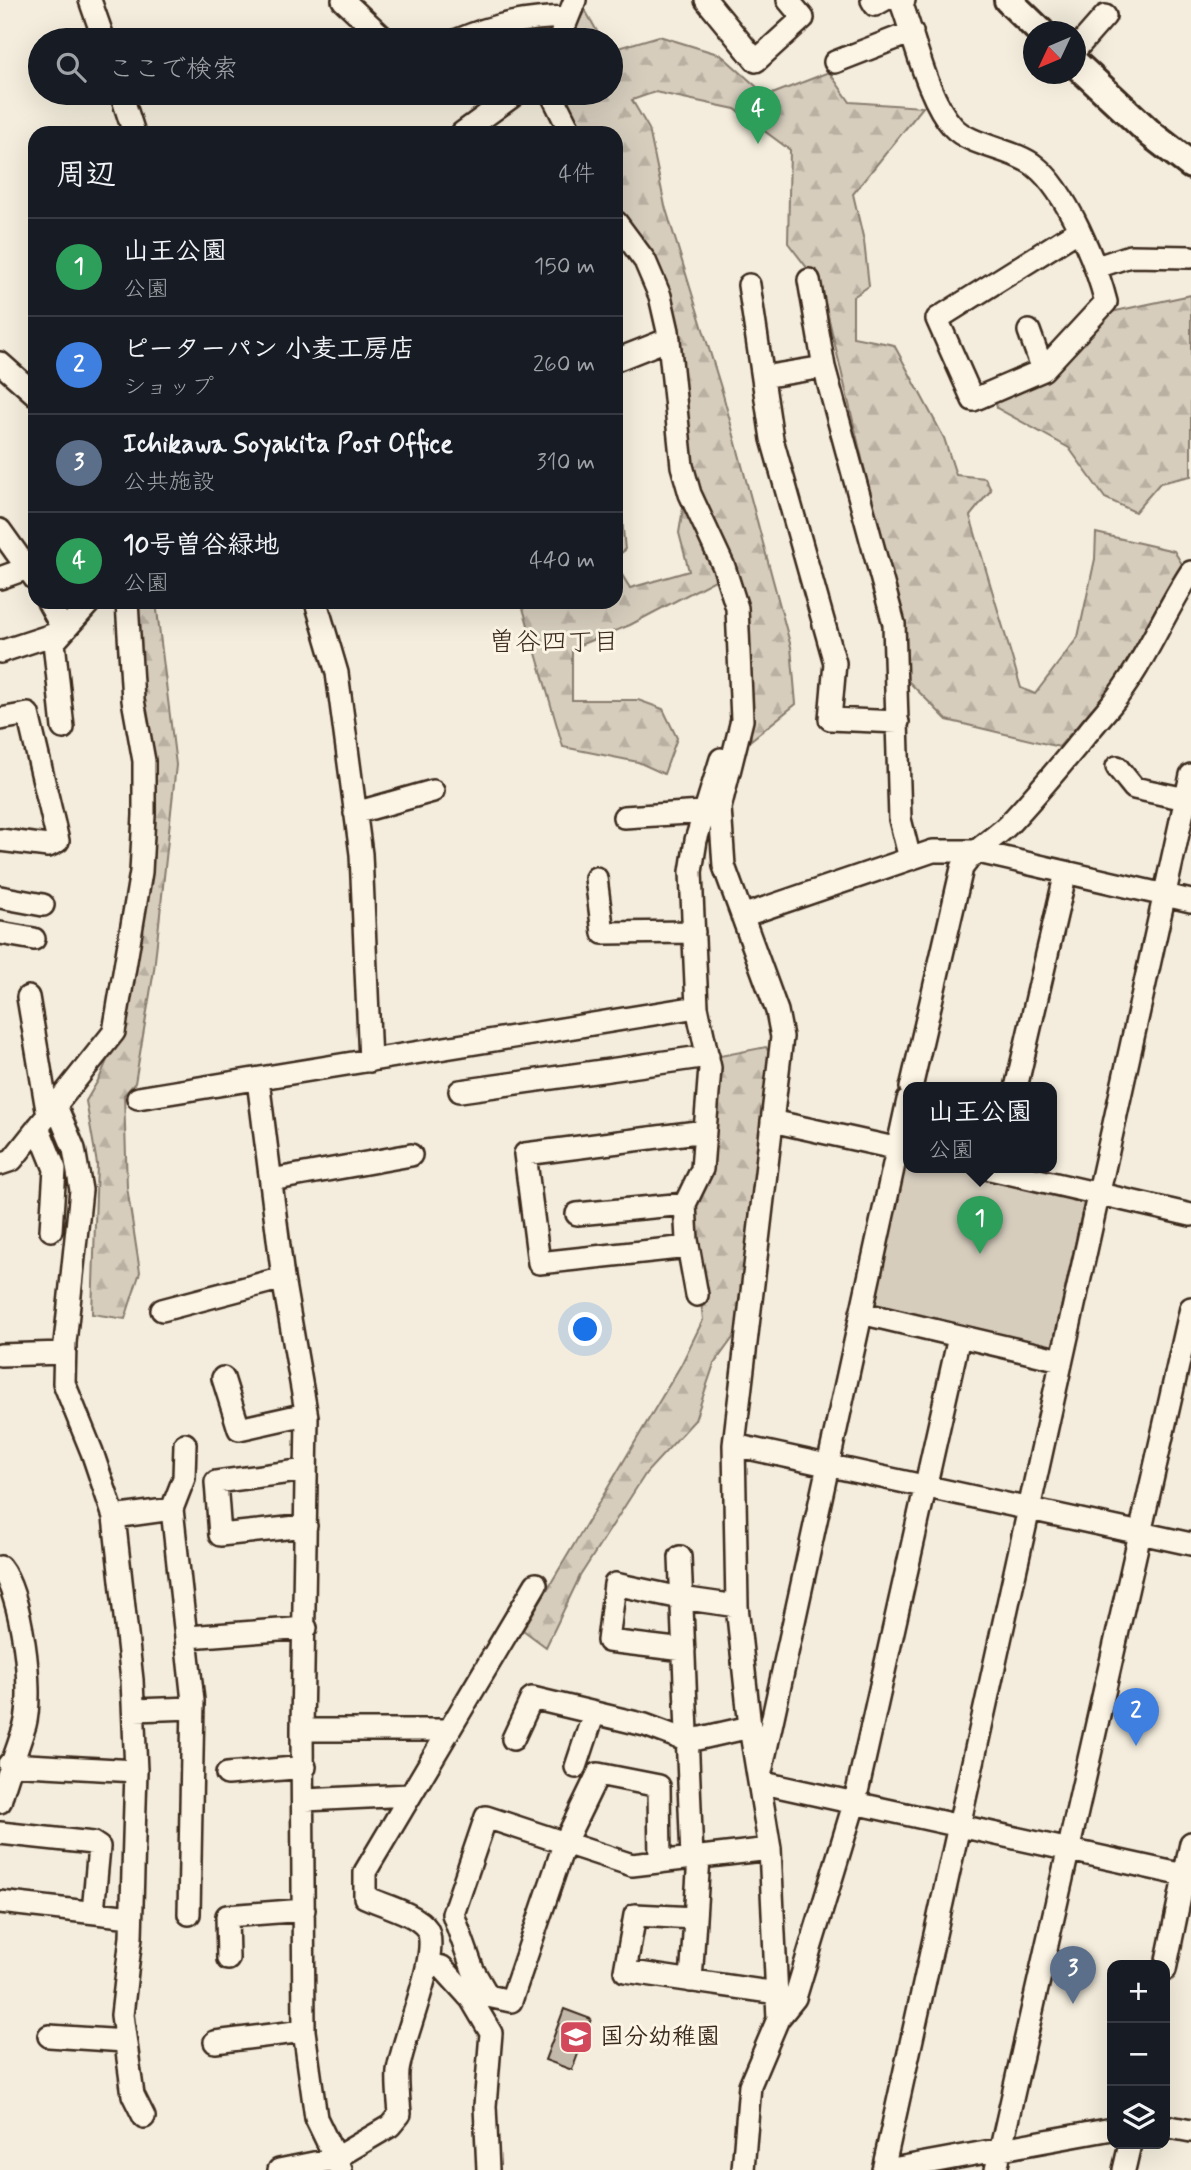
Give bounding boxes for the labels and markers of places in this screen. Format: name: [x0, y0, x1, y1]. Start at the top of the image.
pin: 4: [735, 86, 781, 144]
pin: 1: [957, 1196, 1003, 1254]
pin: 2: [1113, 1688, 1159, 1746]
pin: 3: [1050, 1946, 1096, 2004]
school or university icon: 国分幼稚園: [557, 2018, 595, 2056]
place label: 国分幼稚園: [600, 2022, 720, 2053]

